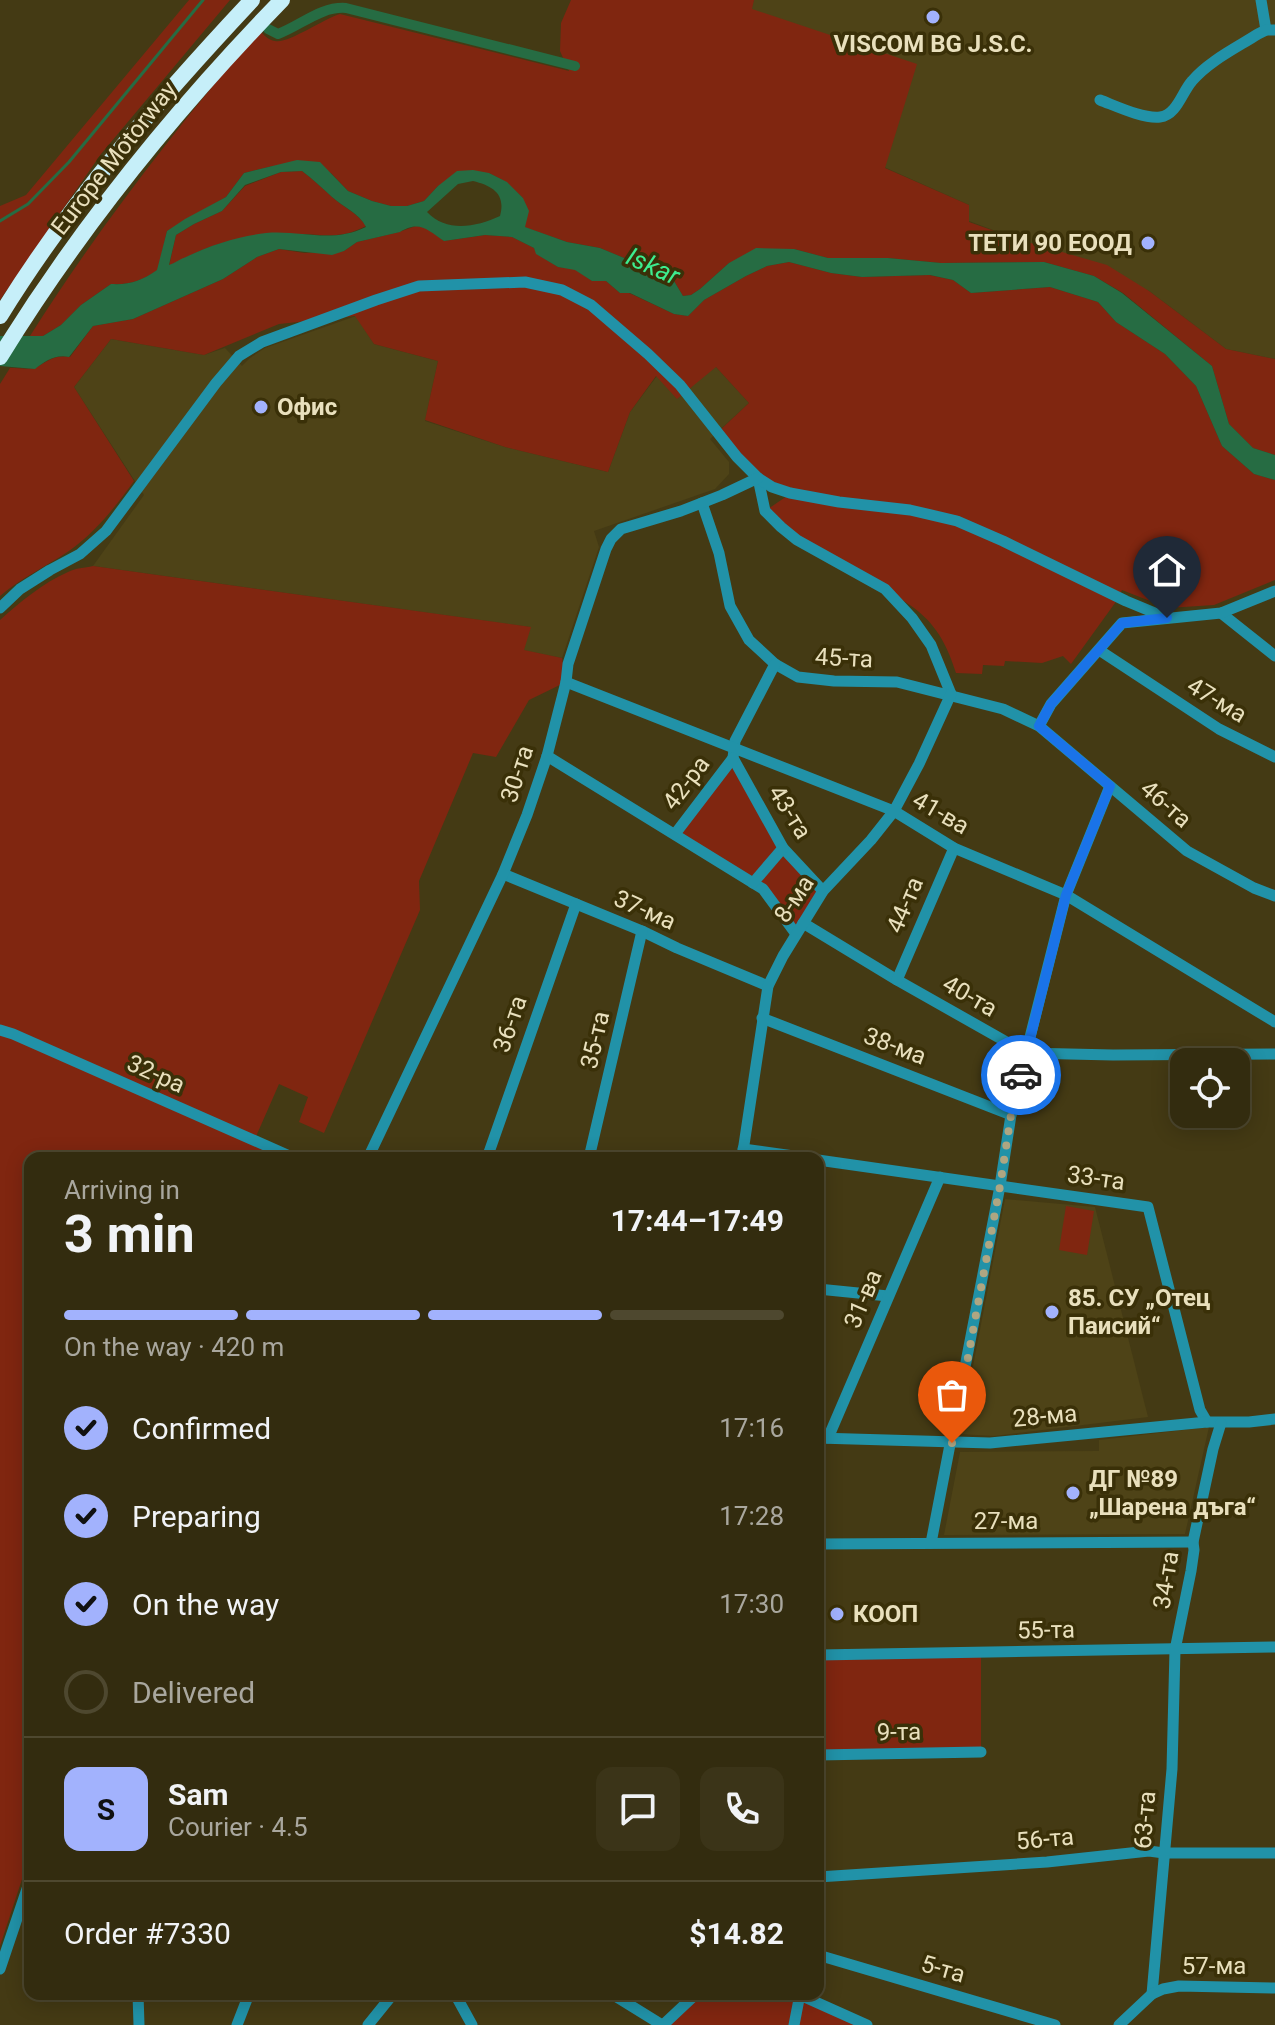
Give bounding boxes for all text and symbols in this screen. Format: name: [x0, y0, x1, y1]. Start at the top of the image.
marker: VISCOM BG J.S.C.: [924, 8, 942, 26]
place label: VISCOM BG J.S.C.: [833, 30, 1033, 58]
street label: Europe Motorway: [45, 75, 183, 240]
place label: ТЕТИ 90 ЕООД: [968, 229, 1132, 257]
marker: ТЕТИ 90 ЕООД: [1139, 234, 1157, 252]
water label: Iskar: [622, 241, 686, 291]
place label: Офис: [277, 393, 337, 421]
marker: Офис: [252, 398, 270, 416]
pin: [1133, 536, 1201, 618]
icon: home: [1145, 548, 1189, 592]
street label: 45-та: [814, 643, 874, 673]
street label: 47-ма: [1182, 671, 1252, 729]
street label: 30-та: [495, 742, 539, 806]
street label: 42-ра: [657, 751, 715, 815]
street label: 46-та: [1135, 774, 1197, 834]
street label: 43-та: [763, 780, 817, 844]
street label: 41-ва: [908, 786, 974, 840]
street label: 8-ма: [768, 870, 820, 928]
street label: 44-та: [881, 873, 929, 937]
street label: 37-ма: [610, 884, 680, 936]
street label: 40-та: [938, 969, 1002, 1023]
street label: 36-та: [487, 992, 533, 1056]
street label: 35-та: [575, 1009, 615, 1071]
street label: 38-ма: [860, 1021, 930, 1071]
courier: [981, 1035, 1061, 1115]
map controls: [1170, 1048, 1250, 1128]
button: locate: [1170, 1048, 1250, 1128]
street label: 32-ра: [123, 1049, 189, 1099]
icon: car: [999, 1053, 1043, 1097]
street label: 33-та: [1065, 1160, 1127, 1196]
text: Arriving in: [64, 1175, 180, 1205]
text: 17:44–17:49: [610, 1203, 784, 1238]
text: 3 min: [64, 1204, 195, 1265]
street label: 31-ва: [838, 1266, 888, 1332]
place label: 85. СУ „Отец Паисий“: [1068, 1284, 1211, 1340]
marker: 85. СУ „Отец Паисий“: [1043, 1303, 1061, 1321]
text: On the way · 420 m: [64, 1332, 284, 1362]
pin: [918, 1361, 986, 1443]
icon: bag: [930, 1373, 974, 1417]
street label: 28-ма: [1012, 1399, 1078, 1433]
icon: check: [64, 1406, 108, 1450]
text: Confirmed: [132, 1411, 271, 1446]
text: 17:16: [719, 1413, 784, 1443]
place label: ДГ №89 „Шарена дъга“: [1089, 1465, 1256, 1521]
marker: ДГ №89 „Шарена дъга“: [1064, 1484, 1082, 1502]
icon: check: [64, 1494, 108, 1538]
text: Preparing: [132, 1499, 261, 1534]
text: 17:28: [719, 1501, 784, 1531]
street label: 27-ма: [974, 1507, 1038, 1535]
street label: 34-та: [1148, 1549, 1184, 1611]
icon: check: [64, 1582, 108, 1626]
text: On the way: [132, 1587, 279, 1622]
text: 17:30: [719, 1589, 784, 1619]
place label: КООП: [853, 1600, 918, 1628]
marker: КООП: [828, 1605, 846, 1623]
street label: 55-та: [1017, 1615, 1075, 1645]
text: Delivered: [132, 1675, 255, 1710]
street label: 9-та: [876, 1718, 922, 1746]
button: chat: [596, 1767, 680, 1851]
button: phone: [700, 1767, 784, 1851]
text: Sam: [168, 1777, 229, 1812]
street label: 63-та: [1129, 1790, 1161, 1850]
text: S: [97, 1792, 115, 1827]
text: Courier · 4.5: [168, 1812, 308, 1842]
street label: 56-та: [1015, 1823, 1075, 1855]
text: Order #7330: [64, 1916, 231, 1951]
text: $14.82: [689, 1916, 784, 1951]
street label: 5-та: [918, 1949, 968, 1989]
street label: 57-ма: [1182, 1952, 1246, 1980]

